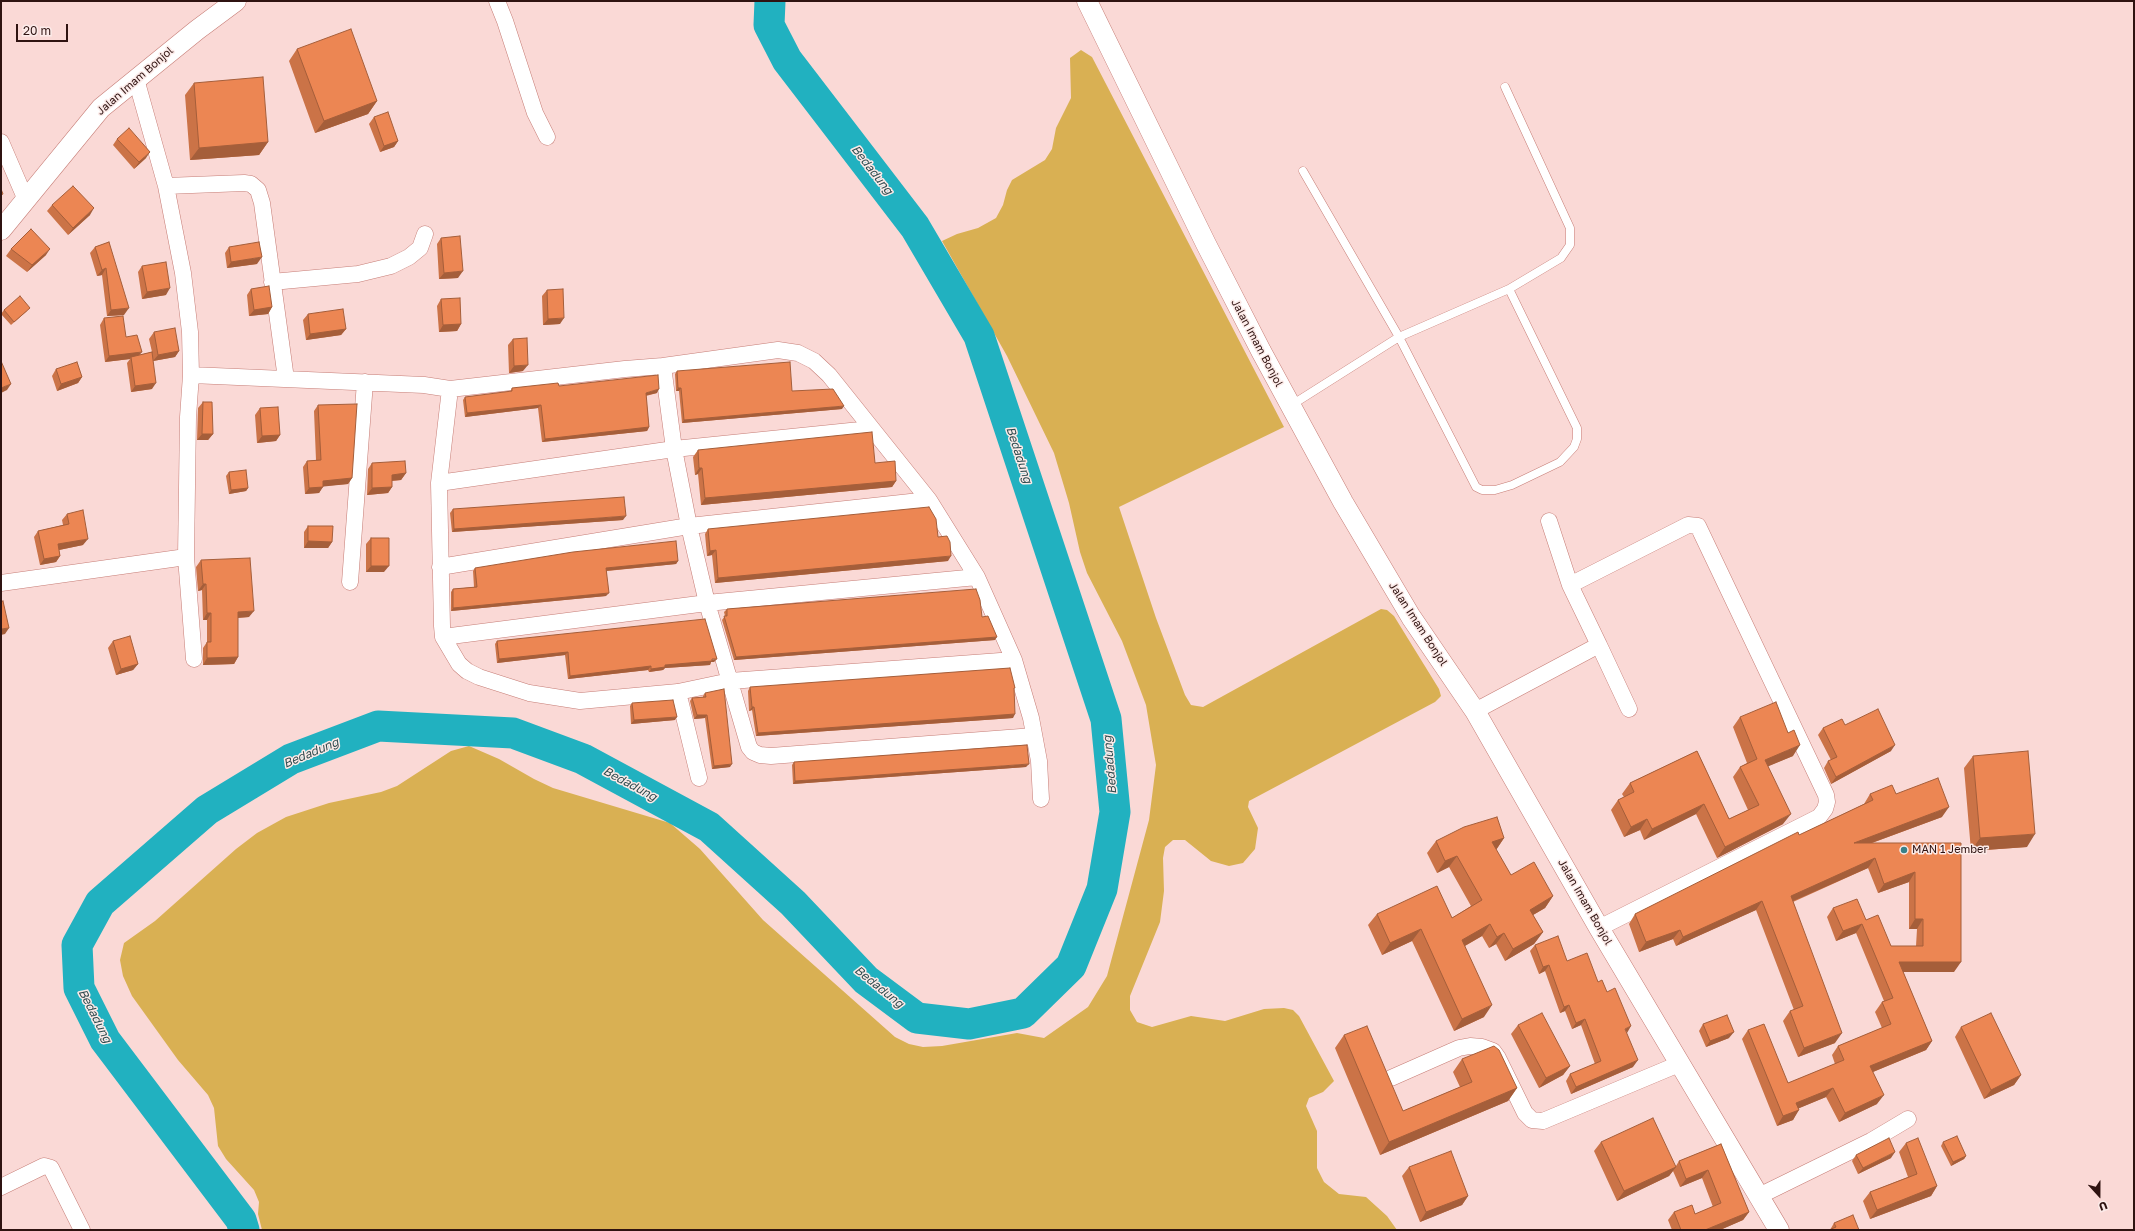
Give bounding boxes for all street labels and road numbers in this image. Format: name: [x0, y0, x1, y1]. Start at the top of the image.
street label: Jalan Imam Bonjol: [94, 44, 176, 118]
street label: Jalan Imam Bonjol: [1228, 297, 1286, 389]
street label: Jalan Imam Bonjol: [1386, 580, 1450, 668]
street label: Jalan Imam Bonjol: [1555, 857, 1615, 947]

